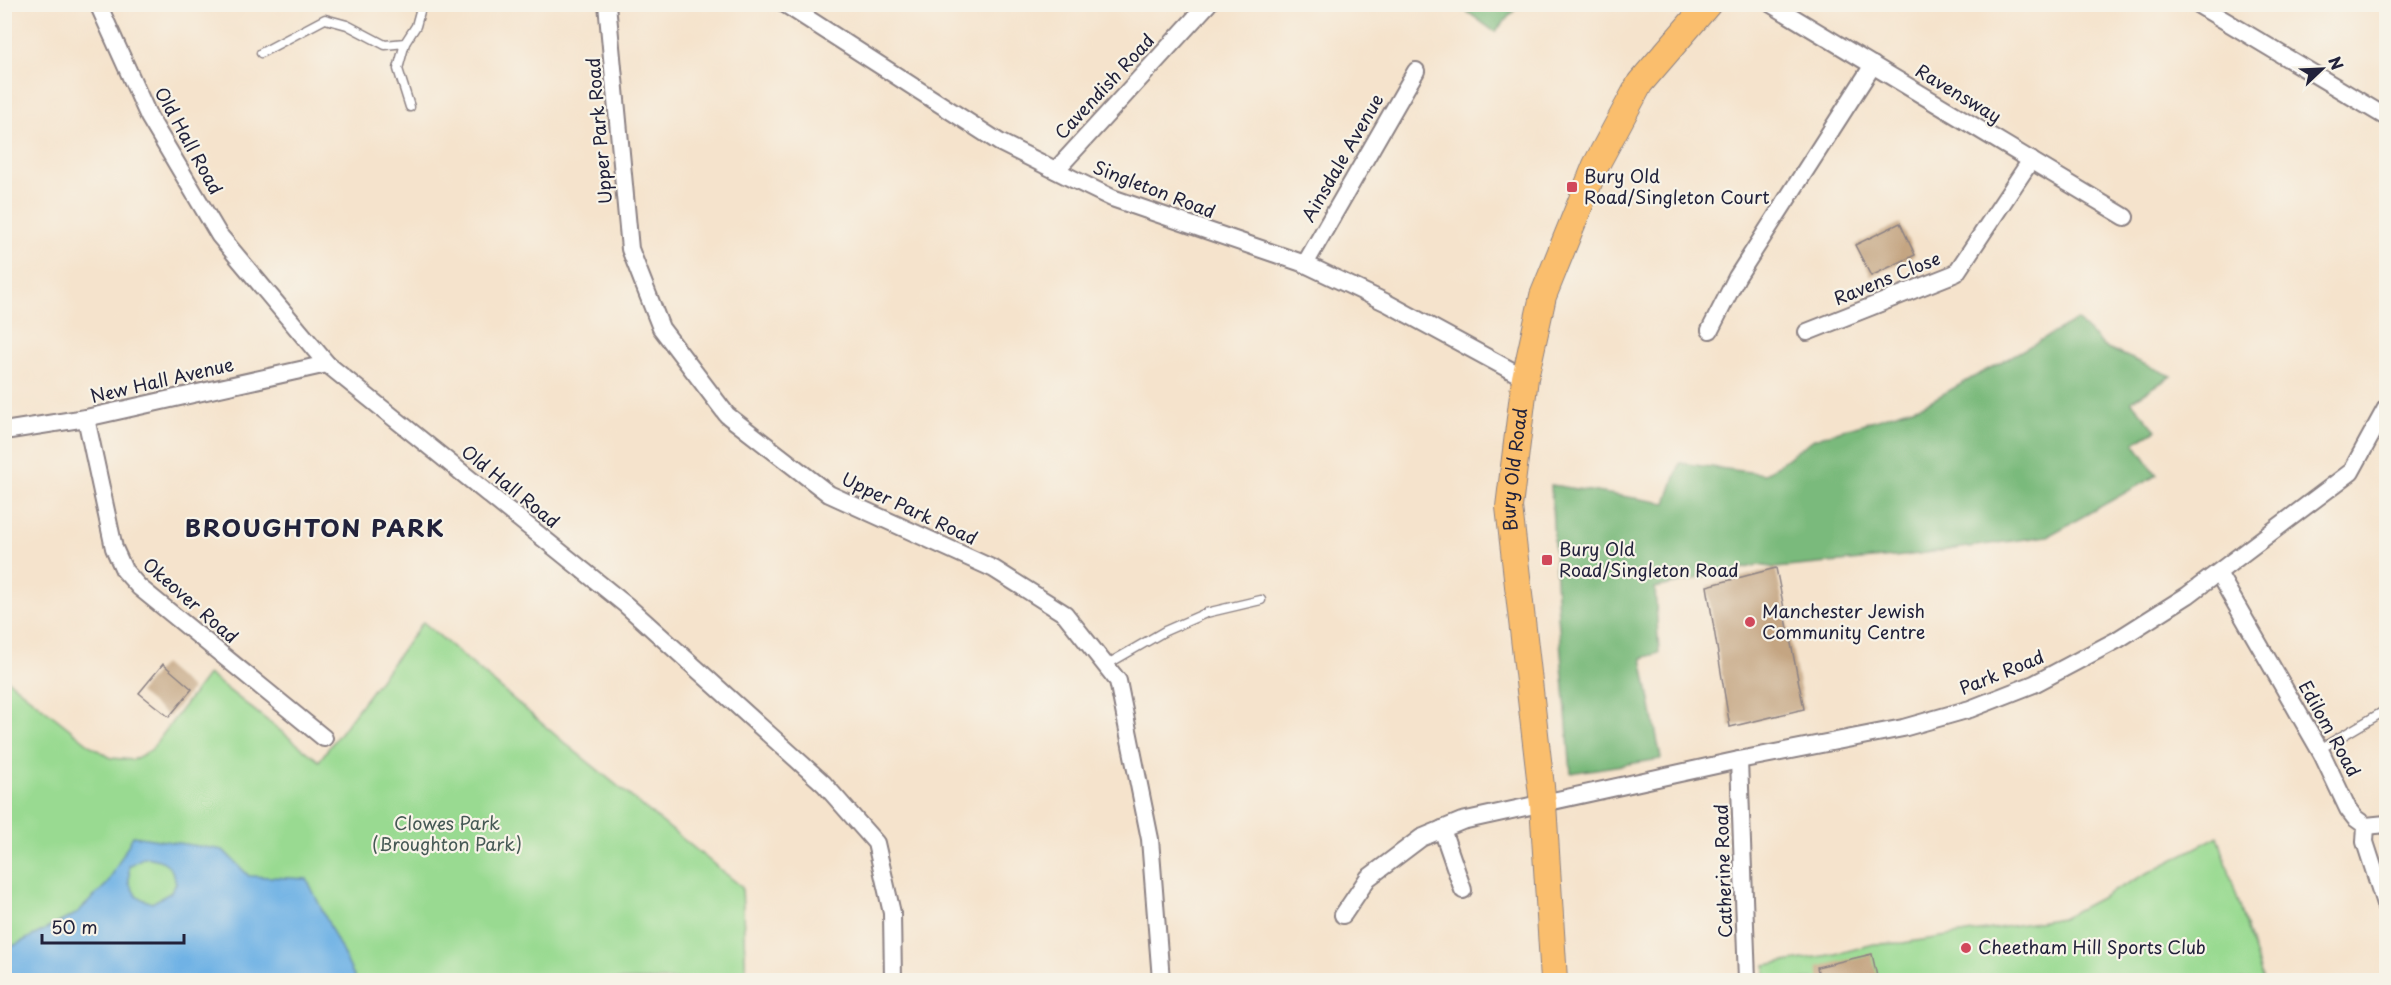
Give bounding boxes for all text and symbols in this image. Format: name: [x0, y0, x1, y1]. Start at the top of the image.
street label: Cavendish Road: [1048, 27, 1160, 145]
north arrow: [2292, 39, 2352, 99]
text: N: [2323, 52, 2350, 73]
street label: Ravensway: [1911, 56, 2007, 129]
street label: Upper Park Road: [579, 57, 618, 205]
street label: Old Hall Road: [149, 81, 230, 199]
street label: Ainsdale Avenue: [1294, 88, 1389, 226]
street label: Singleton Road: [1089, 153, 1220, 224]
place label: Bury Old Road/Singleton Court: [1584, 162, 1770, 210]
marker: Bury Old Road/Singleton Court: [1565, 180, 1579, 194]
street label: Ravens Close: [1829, 244, 1944, 311]
street label: New Hall Avenue: [87, 350, 236, 409]
street label: Bury Old Road: [1494, 406, 1533, 533]
street label: Old Hall Road: [456, 438, 566, 534]
street label: Upper Park Road: [837, 464, 982, 551]
district label: BROUGHTON PARK: [185, 509, 445, 545]
place label: Bury Old Road/Singleton Road: [1559, 535, 1739, 583]
street label: Okeover Road: [137, 551, 245, 649]
marker: Bury Old Road/Singleton Road: [1540, 553, 1554, 567]
place label: Manchester Jewish Community Centre: [1762, 597, 1925, 645]
marker: Manchester Jewish Community Centre: [1743, 615, 1757, 629]
street label: Park Road: [1955, 642, 2048, 701]
street label: Edilom Road: [2293, 675, 2368, 781]
street label: Catherine Road: [1707, 804, 1738, 938]
park label: Clowes Park (Broughton Park): [372, 809, 522, 857]
scale bar: [42, 907, 184, 945]
text: 50 m: [51, 913, 98, 940]
place label: Cheetham Hill Sports Club: [1978, 933, 2206, 960]
marker: Cheetham Hill Sports Club: [1959, 941, 1973, 955]

